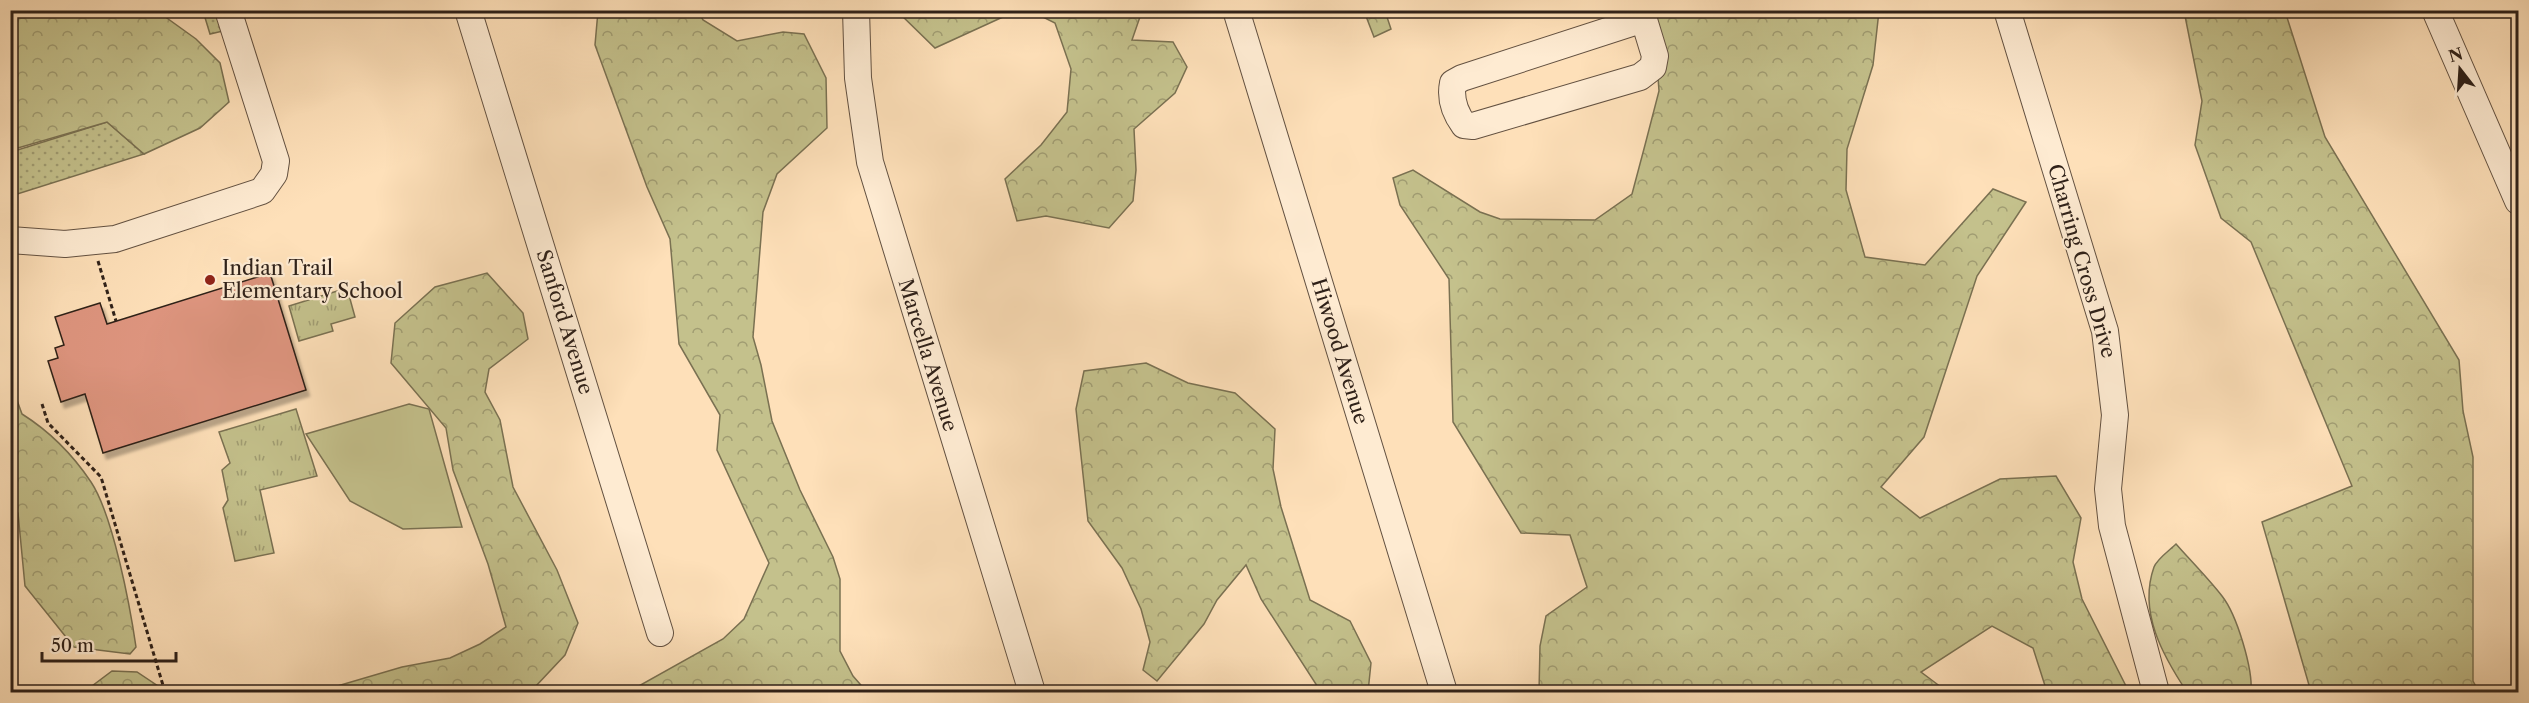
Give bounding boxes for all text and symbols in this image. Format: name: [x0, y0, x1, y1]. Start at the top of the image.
north arrow: [2430, 39, 2490, 99]
text: N: [2446, 43, 2465, 66]
street label: Charring Cross Drive: [2043, 161, 2121, 361]
street label: Sanford Avenue: [532, 247, 598, 397]
place label: Indian Trail Elementary School: [222, 256, 403, 303]
marker: Indian Trail Elementary School: [203, 273, 217, 287]
street label: Hiwood Avenue: [1306, 275, 1374, 427]
street label: Marcella Avenue: [893, 276, 963, 434]
scale bar: [42, 625, 176, 663]
text: 50 m: [51, 635, 94, 657]

